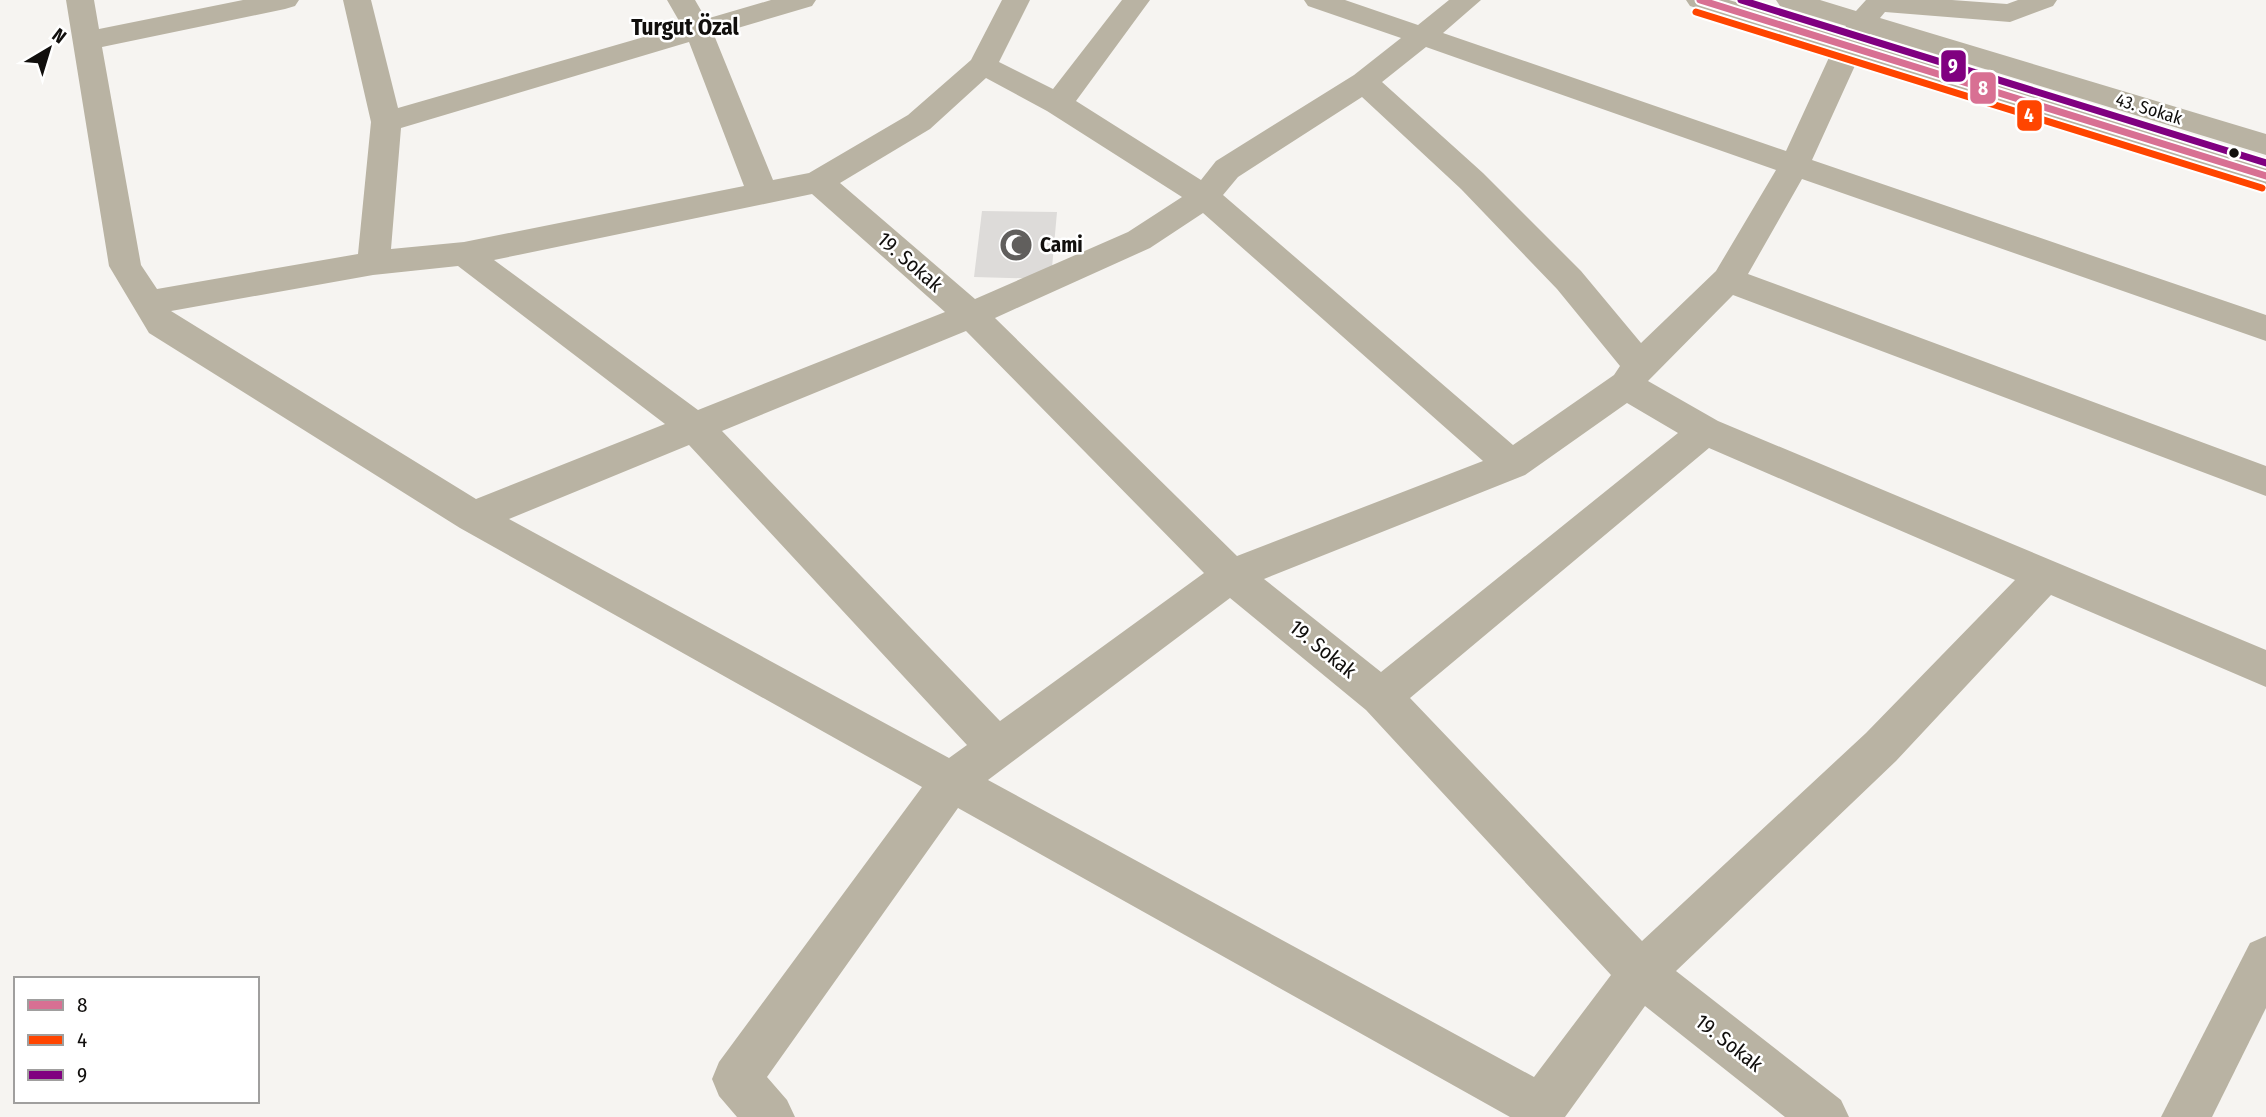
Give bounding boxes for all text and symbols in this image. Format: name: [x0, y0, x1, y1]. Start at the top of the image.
district label: Turgut Özal: [631, 13, 740, 41]
north arrow: [14, 14, 84, 84]
text: N: [48, 23, 71, 49]
line badge: 9: [1940, 49, 1967, 83]
text: 9: [1948, 55, 1958, 78]
line badge: 8: [1969, 71, 1997, 105]
text: 8: [1978, 77, 1988, 100]
street label: 43. Sokak: [2113, 88, 2185, 130]
line badge: 4: [2016, 99, 2043, 132]
text: 4: [2024, 104, 2034, 127]
unlabelled marker: [2227, 146, 2241, 160]
street label: 19. Sokak: [872, 226, 948, 298]
mosque icon: Cami: [997, 226, 1035, 264]
place label: Cami: [1040, 232, 1083, 258]
street label: 19. Sokak: [1284, 614, 1362, 684]
legend: [14, 977, 259, 1103]
text: 8: [77, 992, 88, 1018]
street label: 19. Sokak: [1690, 1008, 1768, 1078]
text: 4: [77, 1027, 87, 1053]
text: 9: [77, 1062, 87, 1088]

